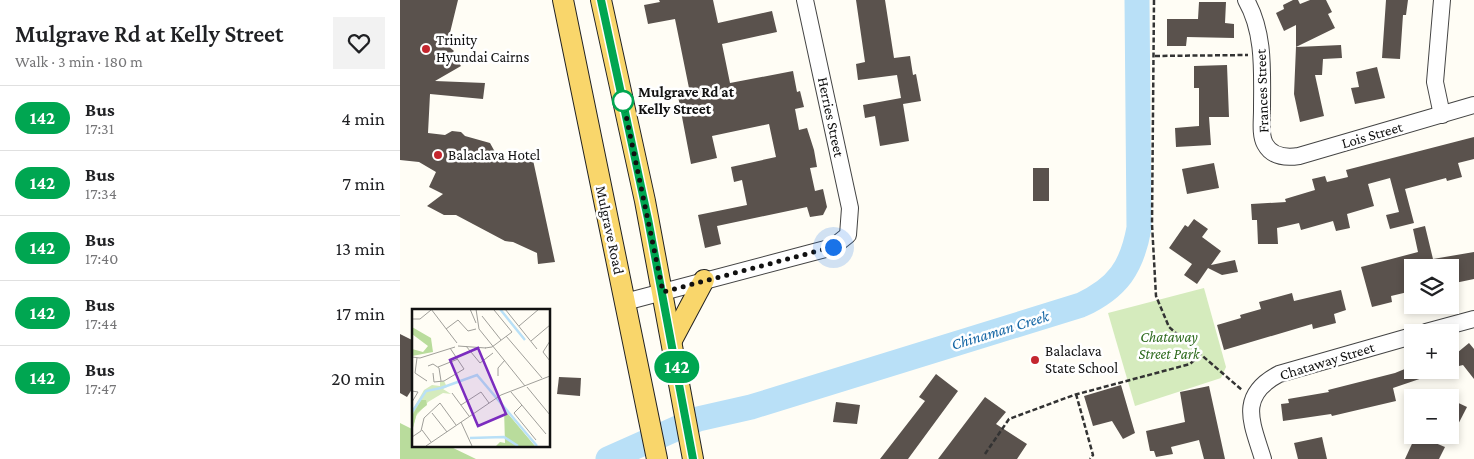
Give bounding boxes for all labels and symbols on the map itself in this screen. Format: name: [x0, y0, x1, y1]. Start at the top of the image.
place label: Trinity Hyundai Cairns: [436, 32, 529, 66]
marker: Trinity Hyundai Cairns: [420, 43, 432, 55]
street label: Frances Street: [1253, 48, 1271, 133]
street label: Herries Street: [815, 75, 848, 160]
place label: Mulgrave Rd at Kelly Street: [638, 84, 735, 117]
marker: Mulgrave Rd at Kelly Street: [612, 90, 634, 112]
street label: Lois Street: [1340, 118, 1405, 151]
place label: Balaclava Hotel: [448, 147, 540, 163]
marker: Balaclava Hotel: [432, 149, 444, 161]
street label: Mulgrave Road: [592, 184, 627, 276]
your location: [821, 235, 846, 260]
water label: Chinaman Creek: [949, 307, 1052, 353]
inset map: [412, 309, 550, 446]
park label: Chataway Street Park: [1139, 329, 1201, 362]
street label: Chataway Street: [1278, 339, 1378, 384]
place label: Balaclava State School: [1045, 343, 1118, 376]
line badge: 142: [648, 351, 706, 383]
marker: Balaclava State School: [1029, 354, 1041, 366]

